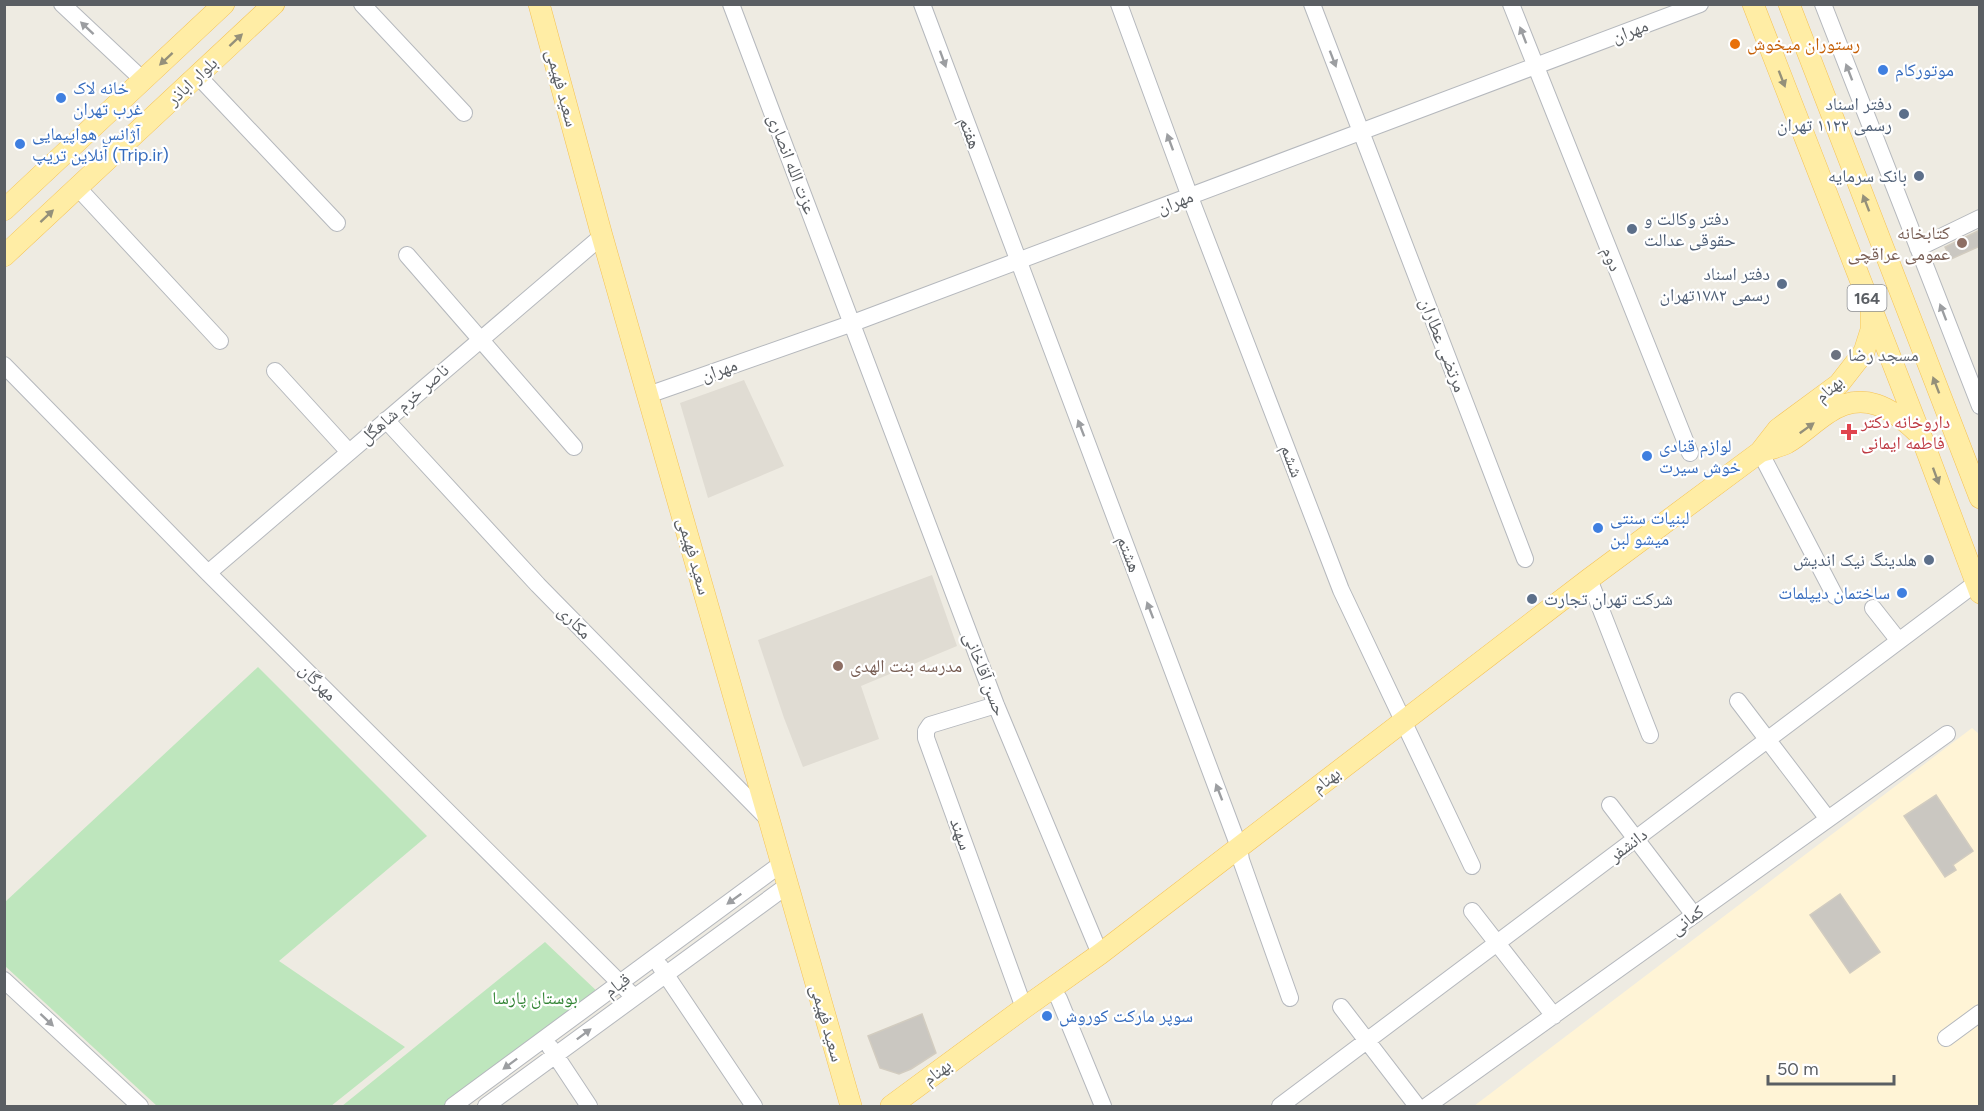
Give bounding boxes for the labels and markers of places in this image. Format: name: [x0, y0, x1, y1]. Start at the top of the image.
place label: رستوران میخوش: [1747, 33, 1860, 55]
marker: رستوران میخوش: [1728, 37, 1742, 51]
place label: موتورکام: [1895, 59, 1954, 82]
marker: موتورکام: [1876, 63, 1890, 77]
place label: خانه لاک غرب تهران: [73, 77, 143, 120]
marker: خانه لاک غرب تهران: [54, 91, 68, 105]
place label: دفتر اسناد رسمی ۱۱۲۲ تهران: [1777, 93, 1892, 136]
marker: دفتر اسناد رسمی ۱۱۲۲ تهران: [1897, 107, 1911, 121]
place label: آژانس هواپیمایی آنلاین تریپ (Trip.ir): [32, 123, 169, 166]
marker: آژانس هواپیمایی آنلاین تریپ (Trip.ir): [13, 137, 27, 151]
place label: بانک سرمایه: [1828, 165, 1907, 187]
marker: بانک سرمایه: [1912, 169, 1926, 183]
place label: دفتر وکالت و حقوقی عدالت: [1644, 208, 1736, 251]
marker: دفتر وکالت و حقوقی عدالت: [1625, 222, 1639, 236]
place label: کتابخانه عمومی عراقچی: [1847, 222, 1951, 265]
marker: کتابخانه عمومی عراقچی: [1955, 236, 1969, 250]
place label: دفتر اسناد رسمی ۱۷۸۲تهران: [1659, 263, 1770, 306]
marker: دفتر اسناد رسمی ۱۷۸۲تهران: [1775, 277, 1789, 291]
place label: مسجد رضا: [1848, 344, 1919, 366]
marker: مسجد رضا: [1829, 348, 1843, 362]
place label: داروخانه دکتر فاطمه ایمانی: [1860, 411, 1950, 454]
marker: داروخانه دکتر فاطمه ایمانی: [1842, 425, 1856, 439]
place label: لوازم قنادی خوش سیرت: [1659, 435, 1741, 478]
marker: لوازم قنادی خوش سیرت: [1640, 449, 1654, 463]
place label: لبنیات سنتی میشو لبن: [1610, 507, 1690, 550]
marker: لبنیات سنتی میشو لبن: [1591, 521, 1605, 535]
place label: هلدینگ نیک اندیش: [1793, 549, 1917, 571]
marker: هلدینگ نیک اندیش: [1922, 553, 1936, 567]
place label: ساختمان دیپلمات: [1778, 582, 1890, 604]
marker: ساختمان دیپلمات: [1895, 586, 1909, 600]
place label: شرکت تهران تجارت: [1544, 588, 1673, 610]
marker: شرکت تهران تجارت: [1525, 592, 1539, 606]
place label: مدرسه بنت الهدی: [850, 655, 962, 677]
marker: مدرسه بنت الهدی: [831, 659, 845, 673]
place label: سوپر ماركت كوروش: [1059, 1005, 1193, 1027]
marker: سوپر ماركت كوروش: [1040, 1009, 1054, 1023]

